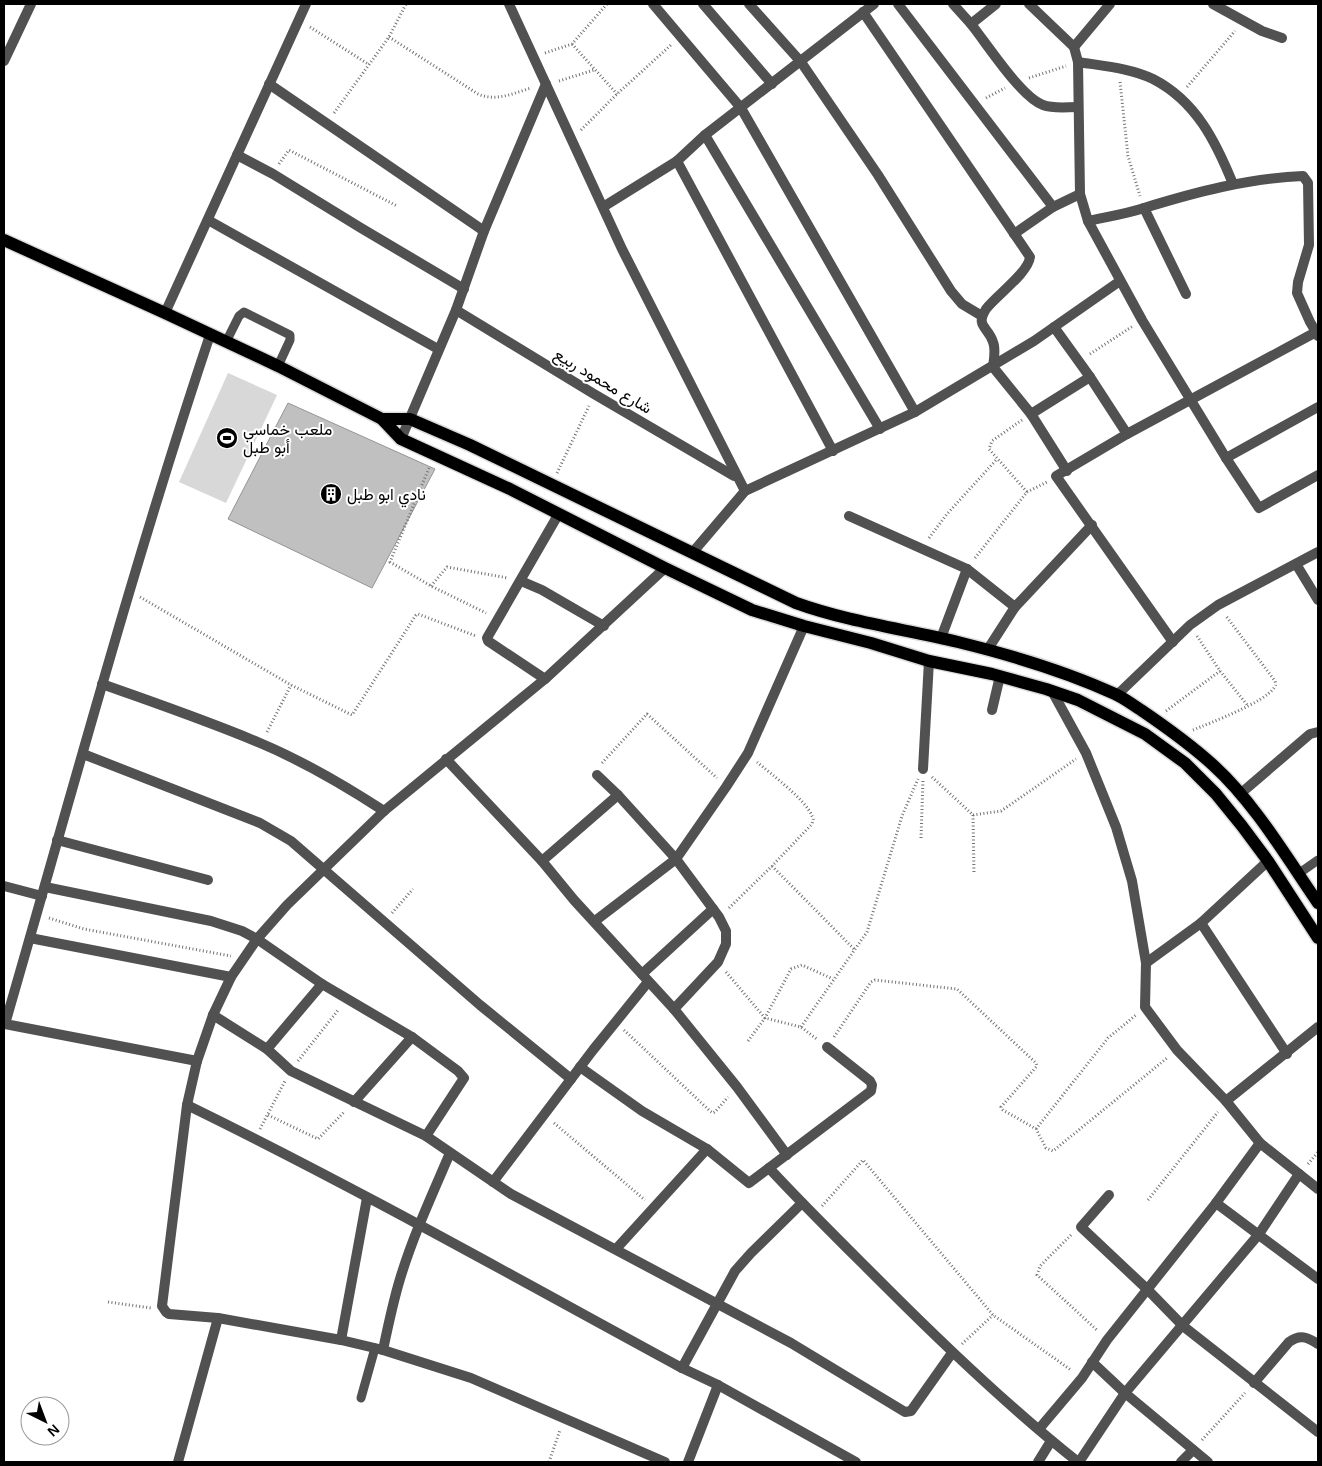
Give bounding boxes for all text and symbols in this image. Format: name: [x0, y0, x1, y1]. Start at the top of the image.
street label: شارع محمود ربيع: [550, 345, 655, 419]
place label: ملعب خماسي أبو طبل: [243, 421, 332, 458]
sports icon: ملعب خماسي أبو طبل: [215, 426, 239, 450]
building icon: نادي ابو طبل: [319, 482, 343, 506]
place label: نادي ابو طبل: [347, 486, 426, 508]
north arrow: [20, 1396, 70, 1446]
text: N: [45, 1421, 63, 1440]

